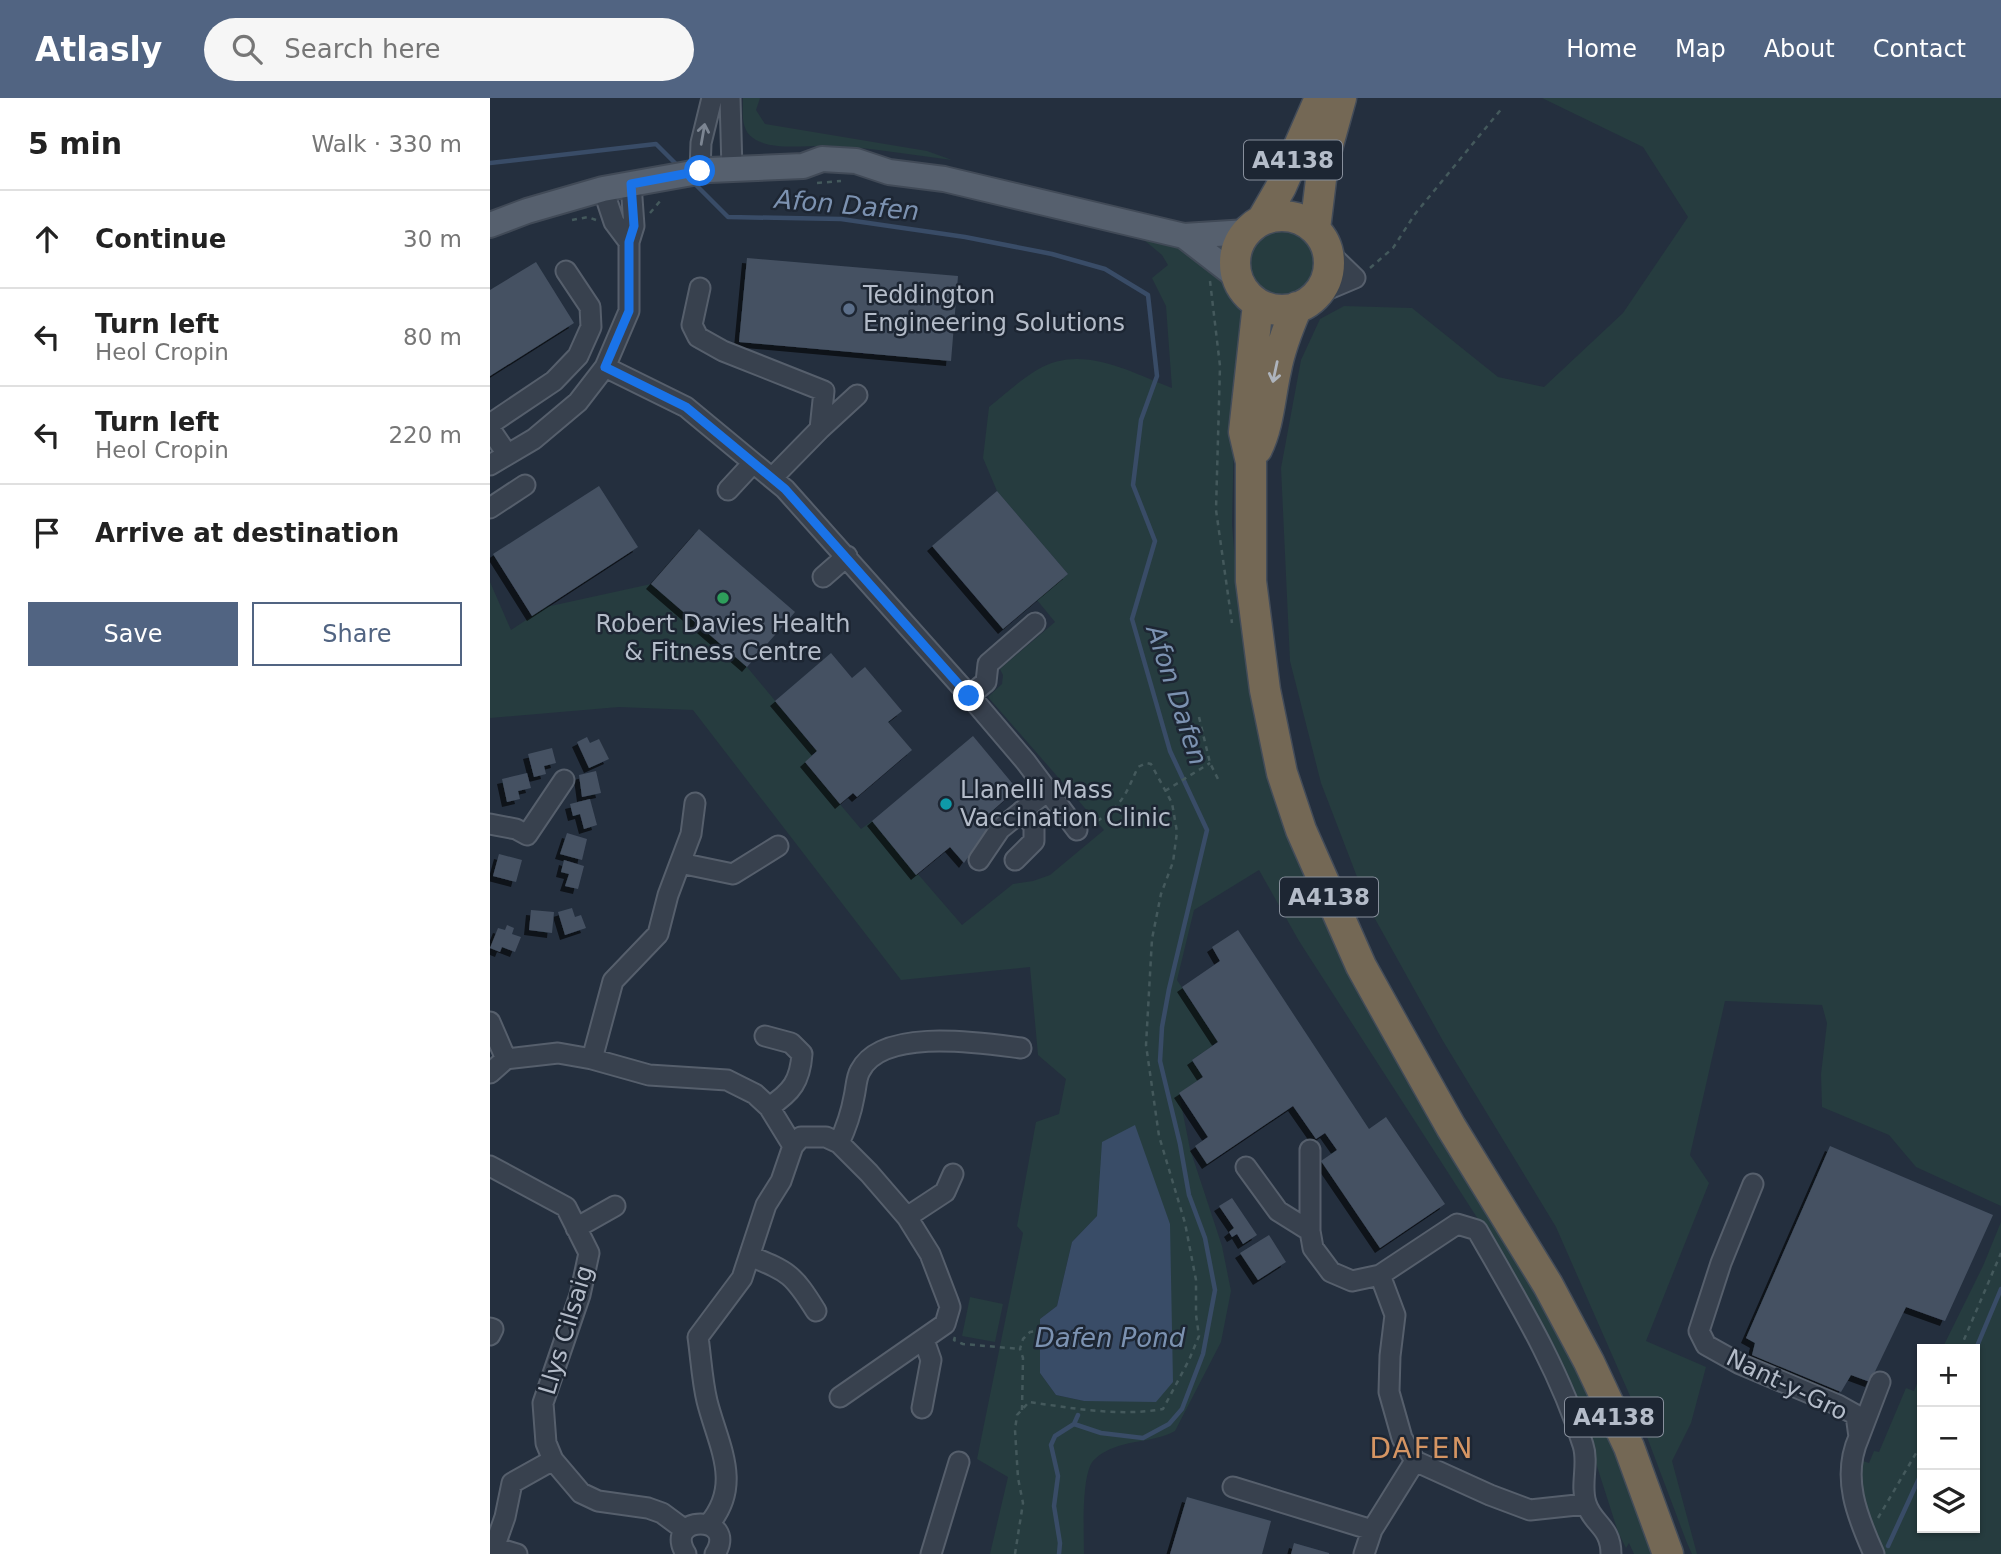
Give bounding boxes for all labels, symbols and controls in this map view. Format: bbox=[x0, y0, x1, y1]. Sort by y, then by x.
search box bbox=[204, 18, 694, 81]
text: Atlasly bbox=[35, 30, 162, 69]
icon: search bbox=[228, 30, 266, 68]
text: Search here bbox=[284, 34, 441, 64]
text: Home bbox=[1566, 35, 1637, 63]
text: Map bbox=[1675, 35, 1726, 63]
text: About bbox=[1764, 35, 1835, 63]
text: Contact bbox=[1873, 35, 1966, 63]
one-way arrow bbox=[697, 123, 710, 146]
text: 5 min bbox=[28, 126, 122, 161]
text: Walk · 330 m bbox=[311, 131, 462, 157]
road number: A4138 bbox=[1244, 141, 1342, 180]
route start bbox=[684, 155, 715, 186]
water label: Afon Dafen bbox=[771, 184, 921, 226]
icon: ahead bbox=[28, 220, 66, 258]
text: Continue bbox=[95, 224, 226, 254]
text: 30 m bbox=[403, 226, 462, 252]
place label: Teddington Engineering Solutions bbox=[862, 281, 1125, 337]
marker: Teddington Engineering Solutions bbox=[841, 301, 857, 317]
text: Turn left bbox=[95, 309, 219, 339]
icon: left bbox=[28, 318, 66, 356]
text: 80 m bbox=[403, 324, 462, 350]
text: Heol Cropin bbox=[95, 339, 229, 365]
one-way arrow bbox=[1268, 360, 1282, 383]
text: Turn left bbox=[95, 407, 219, 437]
icon: left bbox=[28, 416, 66, 454]
text: 220 m bbox=[388, 422, 462, 448]
text: Heol Cropin bbox=[95, 437, 229, 463]
icon: arrive bbox=[28, 514, 66, 552]
text: Arrive at destination bbox=[95, 518, 399, 548]
marker: Robert Davies Health & Fitness Centre bbox=[715, 590, 731, 606]
button: Save bbox=[28, 602, 238, 666]
button: Share bbox=[252, 602, 462, 666]
place label: Robert Davies Health & Fitness Centre bbox=[596, 610, 850, 666]
water label: Afon Dafen bbox=[1140, 619, 1214, 769]
route end bbox=[953, 680, 984, 711]
place label: Llanelli Mass Vaccination Clinic bbox=[960, 776, 1171, 832]
marker: Llanelli Mass Vaccination Clinic bbox=[938, 796, 954, 812]
road number: A4138 bbox=[1280, 877, 1378, 916]
street label: Llys Cilsaig bbox=[533, 1262, 599, 1398]
water label: Dafen Pond bbox=[1035, 1323, 1186, 1353]
street label: Nant-y-Gro bbox=[1722, 1344, 1852, 1426]
map controls bbox=[1917, 1344, 1980, 1533]
button: + bbox=[1917, 1344, 1980, 1407]
road number: A4138 bbox=[1565, 1398, 1663, 1436]
button: − bbox=[1917, 1407, 1980, 1470]
district label: DAFEN bbox=[1370, 1432, 1474, 1465]
button: layers bbox=[1917, 1470, 1980, 1533]

